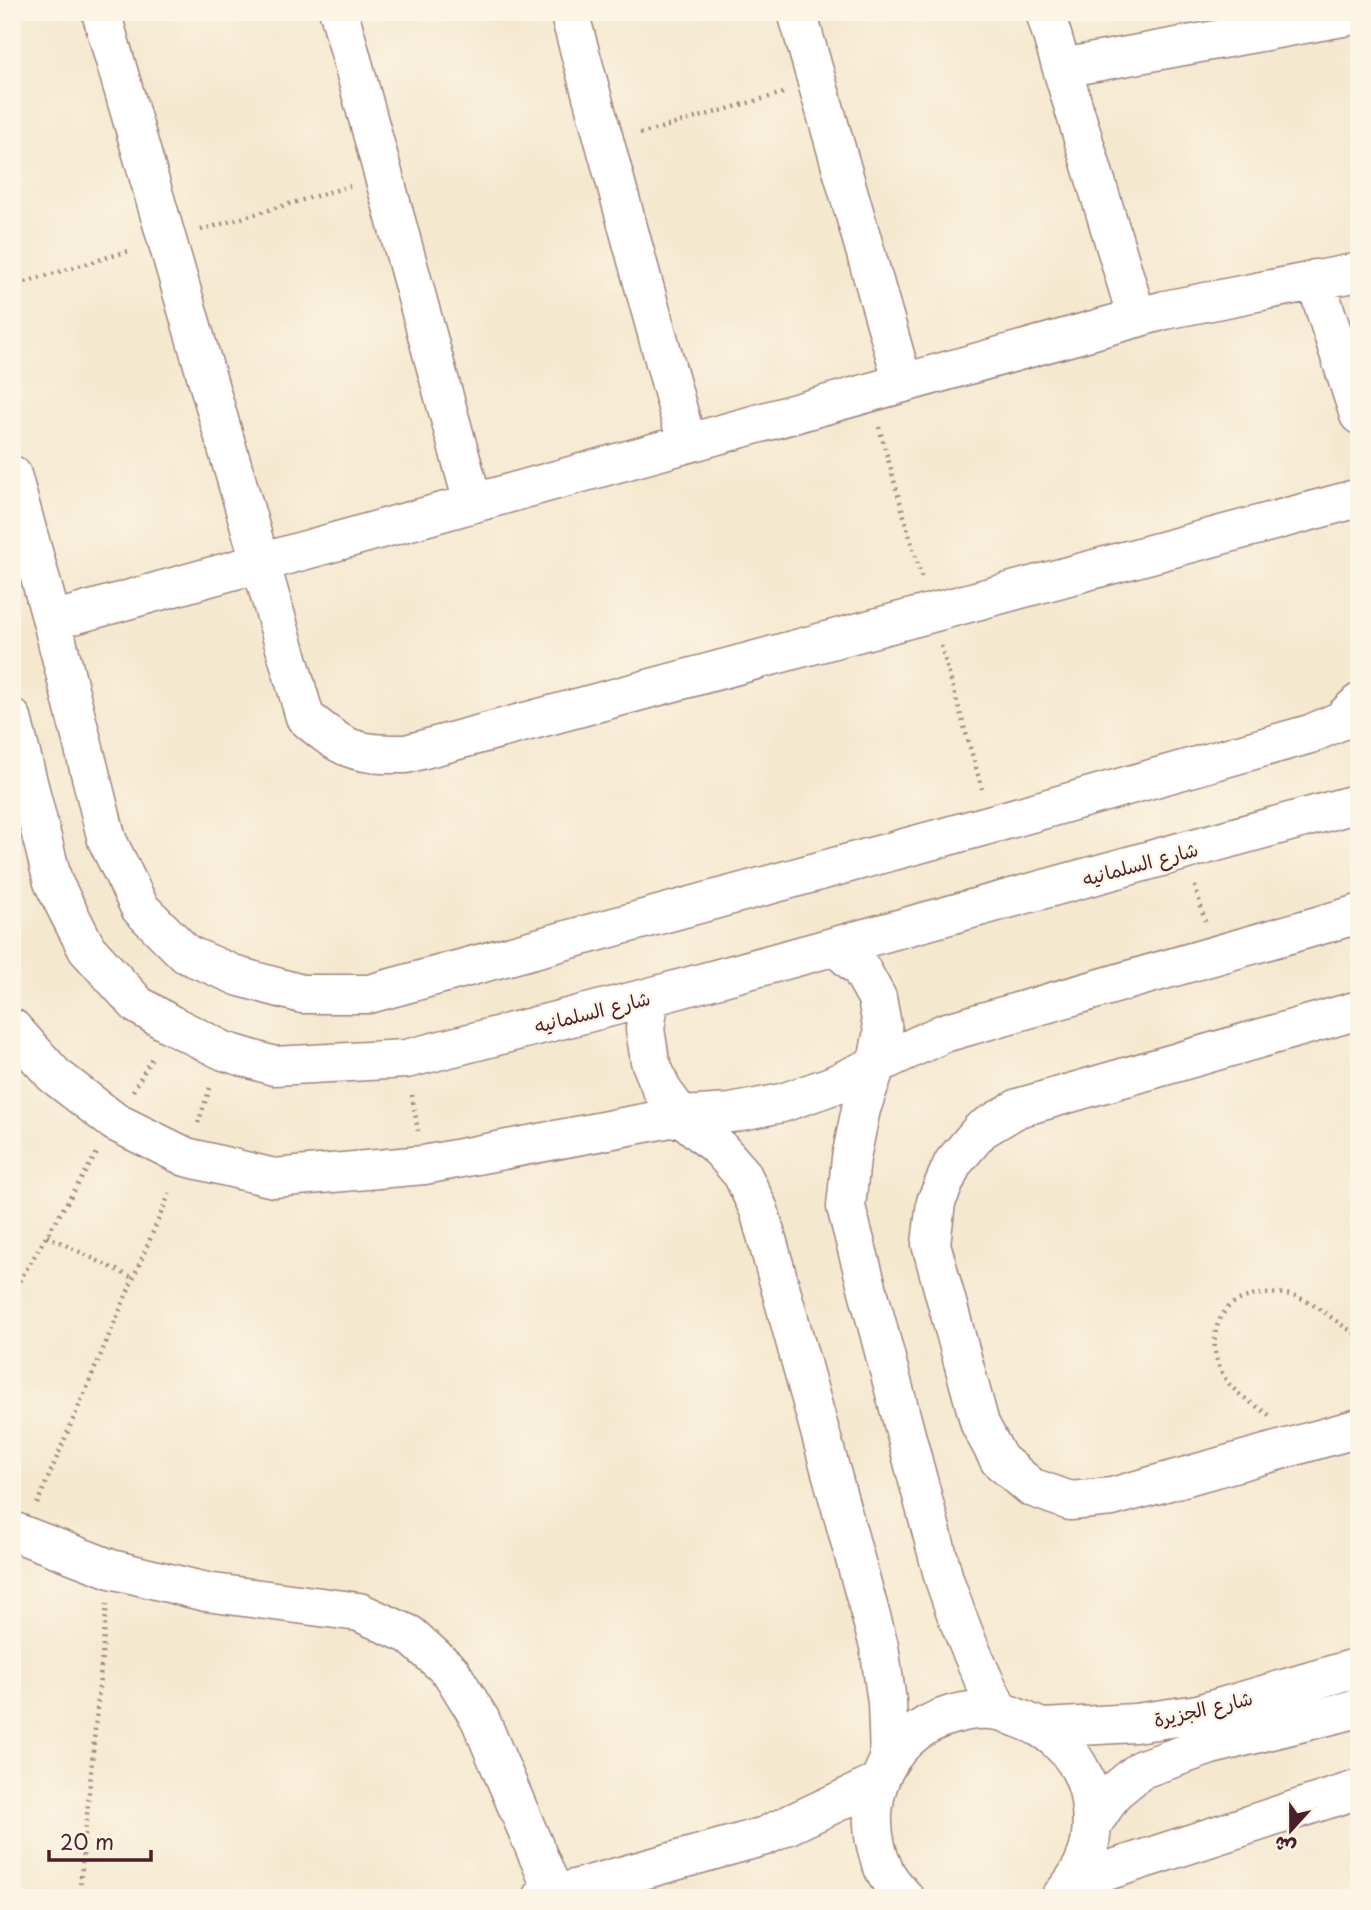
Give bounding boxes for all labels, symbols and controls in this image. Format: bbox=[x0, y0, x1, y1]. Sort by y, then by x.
street label: شارع السلمانيه bbox=[1079, 834, 1201, 893]
street label: شارع السلمانيه bbox=[531, 983, 653, 1040]
street label: شارع الجزيرة bbox=[1150, 1683, 1255, 1734]
north arrow bbox=[1256, 1794, 1326, 1864]
scale bar bbox=[49, 1819, 150, 1863]
text: 20 m bbox=[60, 1825, 114, 1857]
text: ش bbox=[1270, 1830, 1299, 1864]

